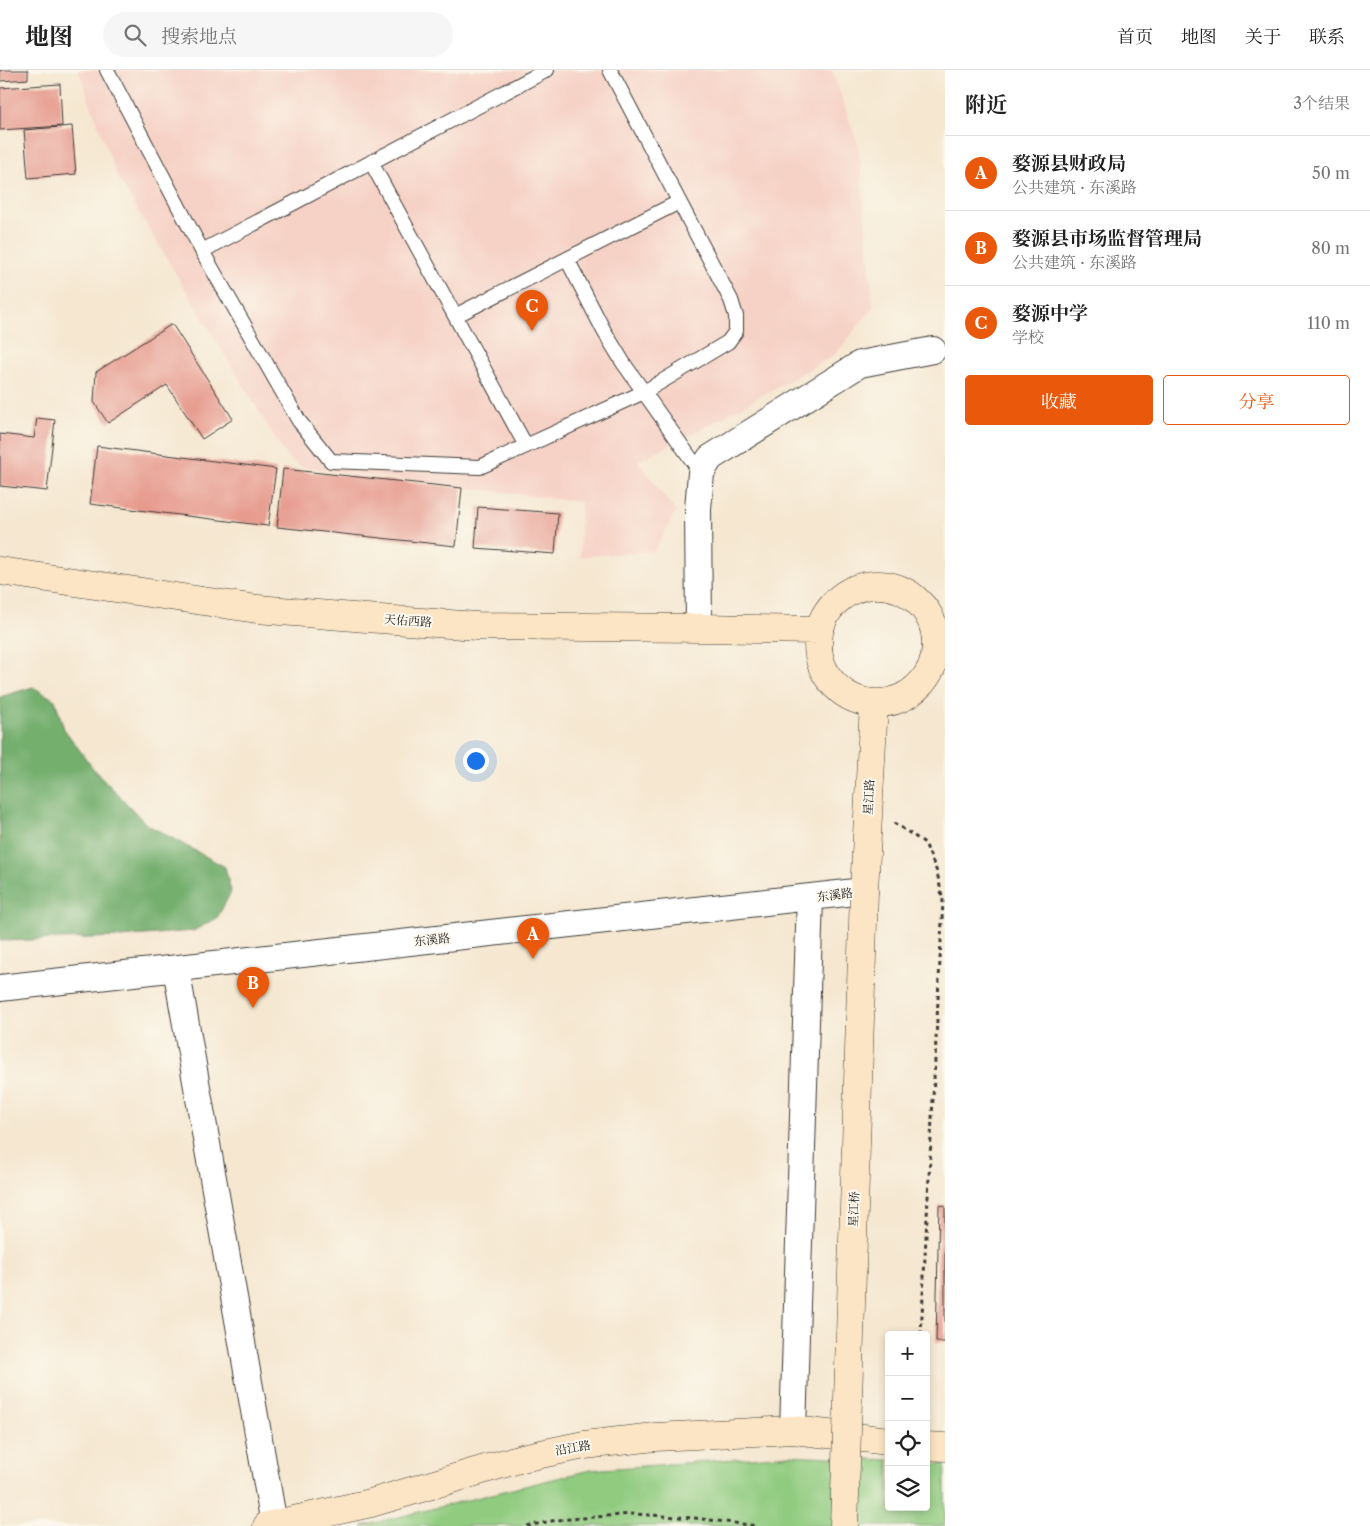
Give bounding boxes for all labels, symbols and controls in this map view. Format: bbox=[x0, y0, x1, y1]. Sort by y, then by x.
search box bbox=[103, 12, 453, 57]
icon: search bbox=[121, 21, 149, 49]
text: 地图 bbox=[25, 22, 73, 51]
text: 搜索地点 bbox=[161, 25, 237, 48]
text: 首页 bbox=[1117, 26, 1153, 48]
text: 地图 bbox=[1181, 26, 1217, 48]
text: 关于 bbox=[1245, 26, 1281, 48]
text: 联系 bbox=[1309, 26, 1345, 48]
text: 附近 bbox=[965, 92, 1007, 117]
text: 3个结果 bbox=[1293, 93, 1350, 113]
text: 婺源县财政局 bbox=[1012, 152, 1126, 175]
text: A bbox=[975, 163, 987, 183]
text: 50 m bbox=[1312, 163, 1350, 183]
text: 公共建筑 · 东溪路 bbox=[1012, 177, 1137, 197]
text: 婺源县市场监督管理局 bbox=[1012, 227, 1202, 250]
text: B bbox=[975, 238, 987, 258]
text: 80 m bbox=[1311, 238, 1350, 258]
text: 公共建筑 · 东溪路 bbox=[1012, 252, 1137, 272]
pin: C bbox=[516, 290, 548, 331]
text: 婺源中学 bbox=[1012, 302, 1088, 325]
text: C bbox=[975, 313, 987, 333]
text: 110 m bbox=[1307, 313, 1350, 333]
text: 学校 bbox=[1012, 327, 1044, 347]
button: 收藏 bbox=[965, 375, 1153, 425]
button: 分享 bbox=[1163, 375, 1350, 425]
street label: 天佑西路 bbox=[384, 611, 433, 630]
your location bbox=[463, 748, 489, 774]
street label: 星江路 bbox=[860, 779, 877, 815]
street label: 东溪路 bbox=[816, 885, 854, 904]
pin: A bbox=[517, 918, 549, 959]
street label: 东溪路 bbox=[413, 930, 451, 949]
pin: B bbox=[237, 967, 269, 1008]
street label: 星江桥 bbox=[845, 1191, 862, 1227]
map controls bbox=[885, 1331, 930, 1511]
button: + bbox=[885, 1331, 930, 1376]
button: − bbox=[885, 1376, 930, 1421]
button: locate bbox=[885, 1421, 930, 1466]
street label: 沿江路 bbox=[554, 1437, 592, 1458]
button: layers bbox=[885, 1466, 930, 1511]

